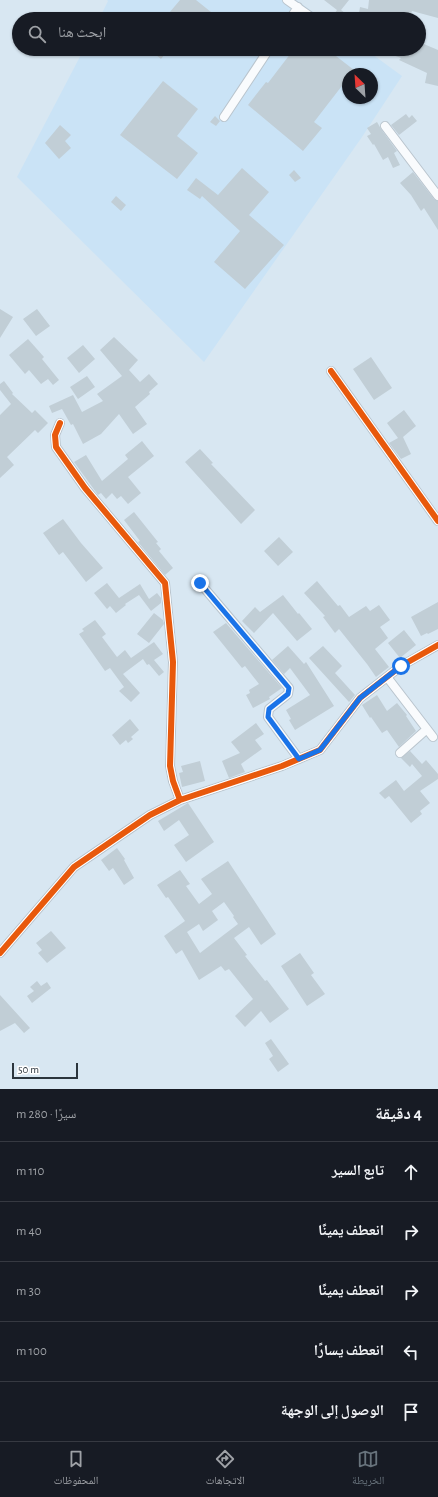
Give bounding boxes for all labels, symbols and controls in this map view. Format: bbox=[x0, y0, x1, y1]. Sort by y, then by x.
search box bbox=[12, 12, 426, 56]
icon: search bbox=[26, 23, 48, 45]
text: ابحث هنا bbox=[58, 25, 106, 40]
north arrow bbox=[342, 68, 378, 104]
route end bbox=[191, 574, 209, 592]
route start bbox=[392, 657, 410, 675]
scale bar bbox=[12, 1061, 78, 1080]
text: 50 m bbox=[18, 1064, 39, 1075]
text: 4 دقيقة bbox=[375, 1105, 422, 1122]
text: سيرًا · 280 m bbox=[16, 1108, 76, 1121]
icon: ahead bbox=[400, 1161, 422, 1183]
text: تابع السير bbox=[332, 1163, 384, 1178]
text: 110 m bbox=[16, 1165, 44, 1178]
icon: right bbox=[400, 1221, 422, 1243]
text: انعطف يمينًا bbox=[318, 1223, 384, 1238]
text: 40 m bbox=[16, 1225, 42, 1238]
icon: right bbox=[400, 1281, 422, 1303]
text: انعطف يمينًا bbox=[318, 1283, 384, 1298]
text: 30 m bbox=[16, 1285, 41, 1298]
icon: left bbox=[400, 1341, 422, 1363]
text: انعطف يسارًا bbox=[314, 1343, 384, 1358]
text: 100 m bbox=[16, 1345, 47, 1358]
icon: arrive bbox=[400, 1401, 422, 1423]
text: الوصول إلى الوجهة bbox=[281, 1403, 384, 1418]
tab: المحفوظات bbox=[54, 1448, 98, 1491]
tab: الاتجاهات bbox=[206, 1448, 245, 1491]
tab: الخريطة bbox=[352, 1448, 384, 1491]

